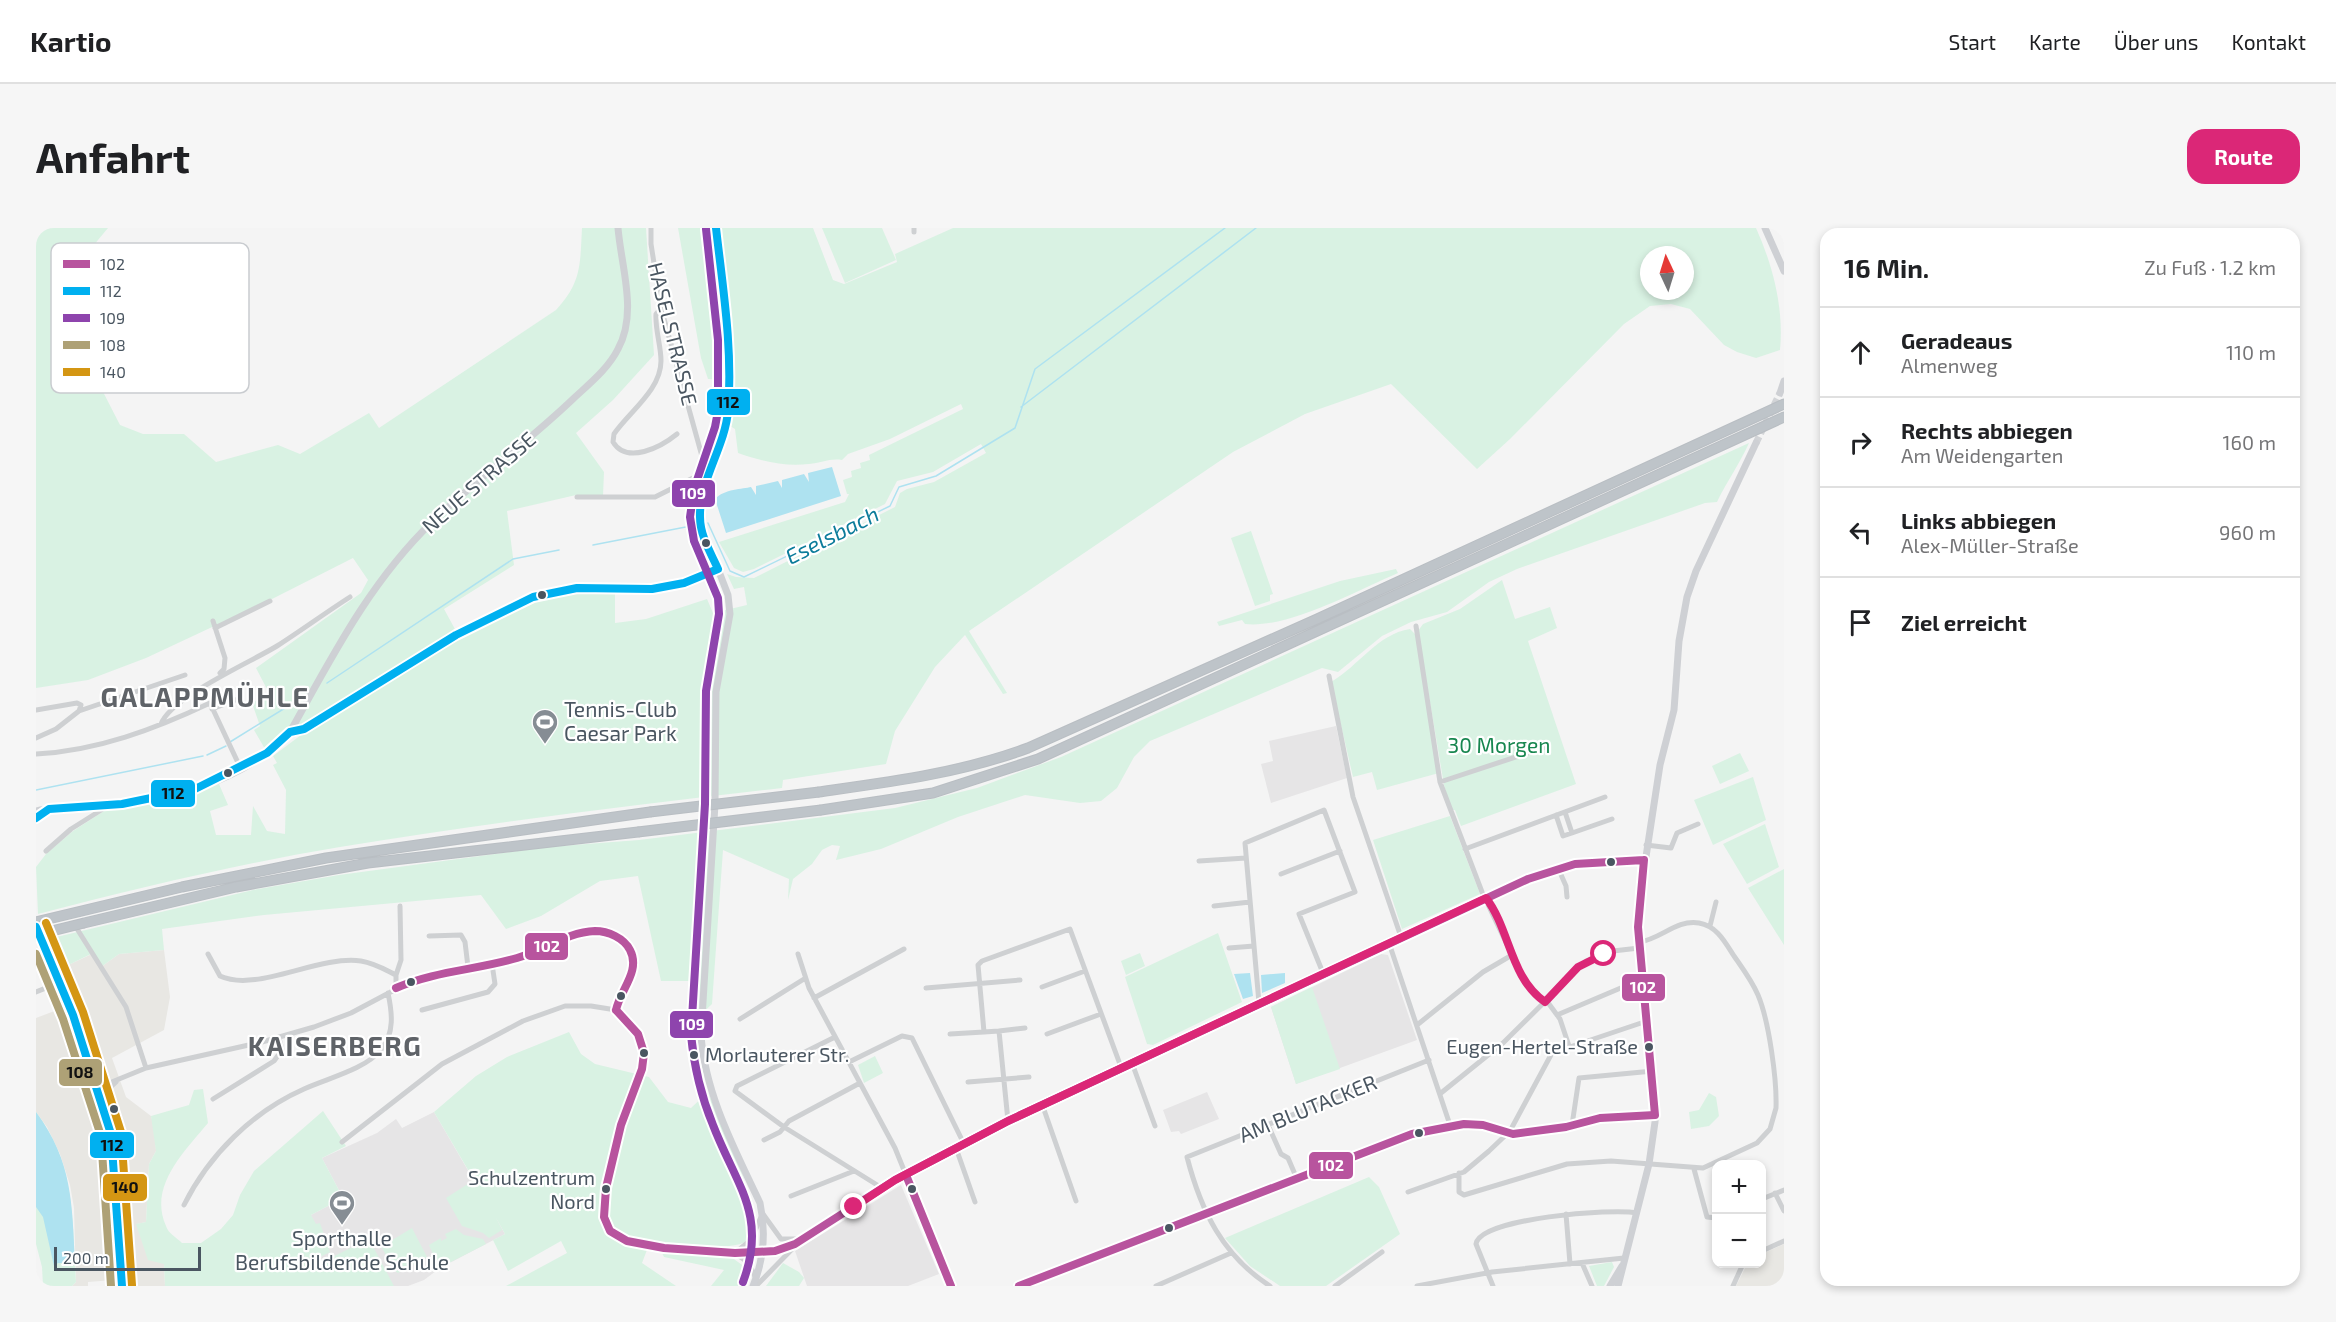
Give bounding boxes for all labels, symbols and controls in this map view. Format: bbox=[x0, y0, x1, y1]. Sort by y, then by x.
text: Kartio bbox=[30, 24, 111, 58]
text: Start bbox=[1949, 29, 1996, 54]
text: Karte bbox=[2029, 29, 2081, 54]
text: Über uns bbox=[2114, 29, 2199, 54]
text: Kontakt bbox=[2232, 29, 2306, 54]
button: Route bbox=[2187, 129, 2300, 184]
text: Anfahrt bbox=[36, 131, 190, 181]
legend bbox=[51, 243, 249, 393]
north arrow bbox=[1640, 246, 1694, 300]
text: 16 Min. bbox=[1844, 252, 1929, 283]
text: 102 bbox=[100, 254, 125, 273]
text: Zu Fuß · 1.2 km bbox=[2144, 255, 2276, 279]
street label: HASELSTRASSE bbox=[644, 259, 703, 408]
text: 112 bbox=[100, 281, 122, 300]
text: 109 bbox=[100, 308, 125, 327]
text: Geradeaus bbox=[1901, 327, 2012, 353]
text: 108 bbox=[100, 335, 126, 354]
icon: ahead bbox=[1844, 336, 1877, 369]
text: 110 m bbox=[2226, 340, 2276, 364]
text: Almenweg bbox=[1901, 353, 1998, 377]
text: 140 bbox=[100, 362, 126, 381]
line badge: 112 bbox=[706, 388, 751, 416]
text: 112 bbox=[716, 392, 740, 411]
text: Rechts abbiegen bbox=[1901, 417, 2073, 443]
street label: NEUE STRASSE bbox=[416, 426, 540, 538]
icon: right bbox=[1844, 426, 1877, 459]
text: 160 m bbox=[2223, 430, 2276, 454]
text: Am Weidengarten bbox=[1901, 443, 2063, 467]
line badge: 109 bbox=[671, 479, 716, 508]
text: 109 bbox=[680, 483, 706, 502]
water label: Eselsbach bbox=[780, 500, 883, 569]
text: Links abbiegen bbox=[1901, 507, 2056, 533]
icon: left bbox=[1844, 516, 1877, 549]
text: 960 m bbox=[2219, 520, 2276, 544]
text: Alex-Müller-Straße bbox=[1901, 533, 2079, 557]
unlabelled marker bbox=[700, 537, 712, 549]
unlabelled marker bbox=[536, 589, 548, 601]
icon: arrive bbox=[1844, 606, 1877, 639]
text: Ziel erreicht bbox=[1901, 609, 2027, 635]
district label: GALAPPMÜHLE bbox=[100, 680, 310, 712]
place label: Tennis-Club Caesar Park bbox=[564, 696, 677, 745]
sports icon: Tennis-Club Caesar Park bbox=[530, 707, 560, 745]
park label: 30 Morgen bbox=[1448, 732, 1550, 757]
unlabelled marker bbox=[222, 767, 234, 779]
line badge: 112 bbox=[150, 779, 196, 808]
text: 112 bbox=[161, 783, 185, 802]
unlabelled marker bbox=[1605, 856, 1617, 868]
line badge: 102 bbox=[524, 932, 569, 961]
text: 102 bbox=[534, 936, 560, 955]
route start bbox=[1590, 940, 1616, 966]
line badge: 102 bbox=[1621, 973, 1666, 1002]
unlabelled marker bbox=[405, 976, 417, 988]
text: 102 bbox=[1630, 977, 1656, 996]
unlabelled marker bbox=[615, 990, 627, 1002]
line badge: 109 bbox=[669, 1010, 714, 1039]
text: 109 bbox=[679, 1014, 705, 1033]
district label: KAISERBERG bbox=[248, 1029, 422, 1061]
place label: Eugen-Hertel-Straße bbox=[1446, 1034, 1638, 1058]
marker: Eugen-Hertel-Straße bbox=[1643, 1041, 1655, 1053]
place label: Morlauterer Str. bbox=[705, 1042, 849, 1066]
unlabelled marker bbox=[638, 1047, 650, 1059]
marker: Morlauterer Str. bbox=[688, 1049, 700, 1061]
line badge: 108 bbox=[58, 1058, 103, 1087]
text: 108 bbox=[67, 1062, 94, 1081]
street label: AM BLUTACKER bbox=[1235, 1069, 1380, 1147]
unlabelled marker bbox=[108, 1103, 120, 1115]
unlabelled marker bbox=[1413, 1127, 1425, 1139]
line badge: 112 bbox=[89, 1131, 135, 1159]
text: 112 bbox=[100, 1135, 124, 1154]
line badge: 102 bbox=[1308, 1151, 1354, 1180]
text: 102 bbox=[1318, 1155, 1344, 1174]
map controls bbox=[1712, 1160, 1766, 1268]
button: + bbox=[1712, 1160, 1766, 1214]
place label: Schulzentrum Nord bbox=[468, 1165, 595, 1213]
line badge: 140 bbox=[102, 1173, 148, 1202]
text: 140 bbox=[111, 1177, 139, 1196]
marker: Schulzentrum Nord bbox=[600, 1183, 612, 1195]
unlabelled marker bbox=[906, 1183, 918, 1195]
sports icon: Sporthalle Berufsbildende Schule bbox=[327, 1188, 357, 1226]
route end bbox=[840, 1193, 866, 1219]
button: − bbox=[1712, 1214, 1766, 1268]
unlabelled marker bbox=[1163, 1222, 1175, 1234]
place label: Sporthalle Berufsbildende Schule bbox=[235, 1225, 449, 1274]
scale bar bbox=[54, 1244, 201, 1272]
text: 200 m bbox=[63, 1248, 109, 1267]

